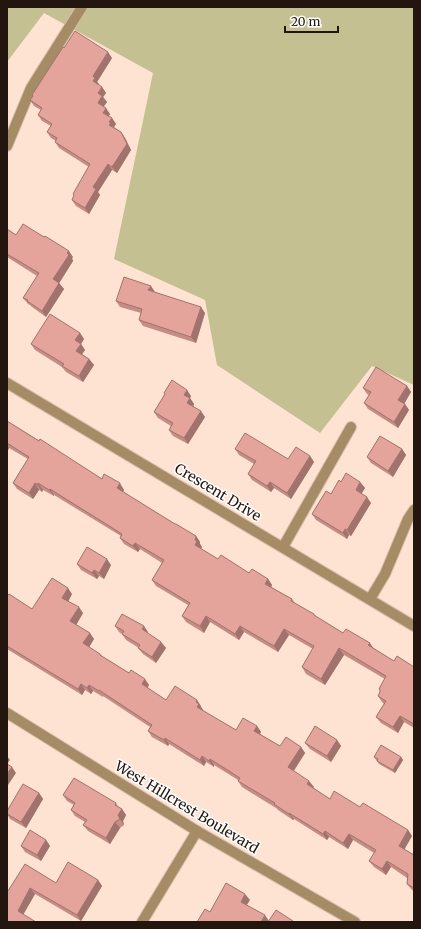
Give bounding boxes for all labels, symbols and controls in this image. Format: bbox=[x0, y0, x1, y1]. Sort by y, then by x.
scale bar bbox=[285, 8, 338, 34]
text: 20 m bbox=[291, 14, 320, 29]
street label: Crescent Drive bbox=[171, 459, 265, 525]
street label: West Hillcrest Boulevard bbox=[111, 756, 263, 857]

